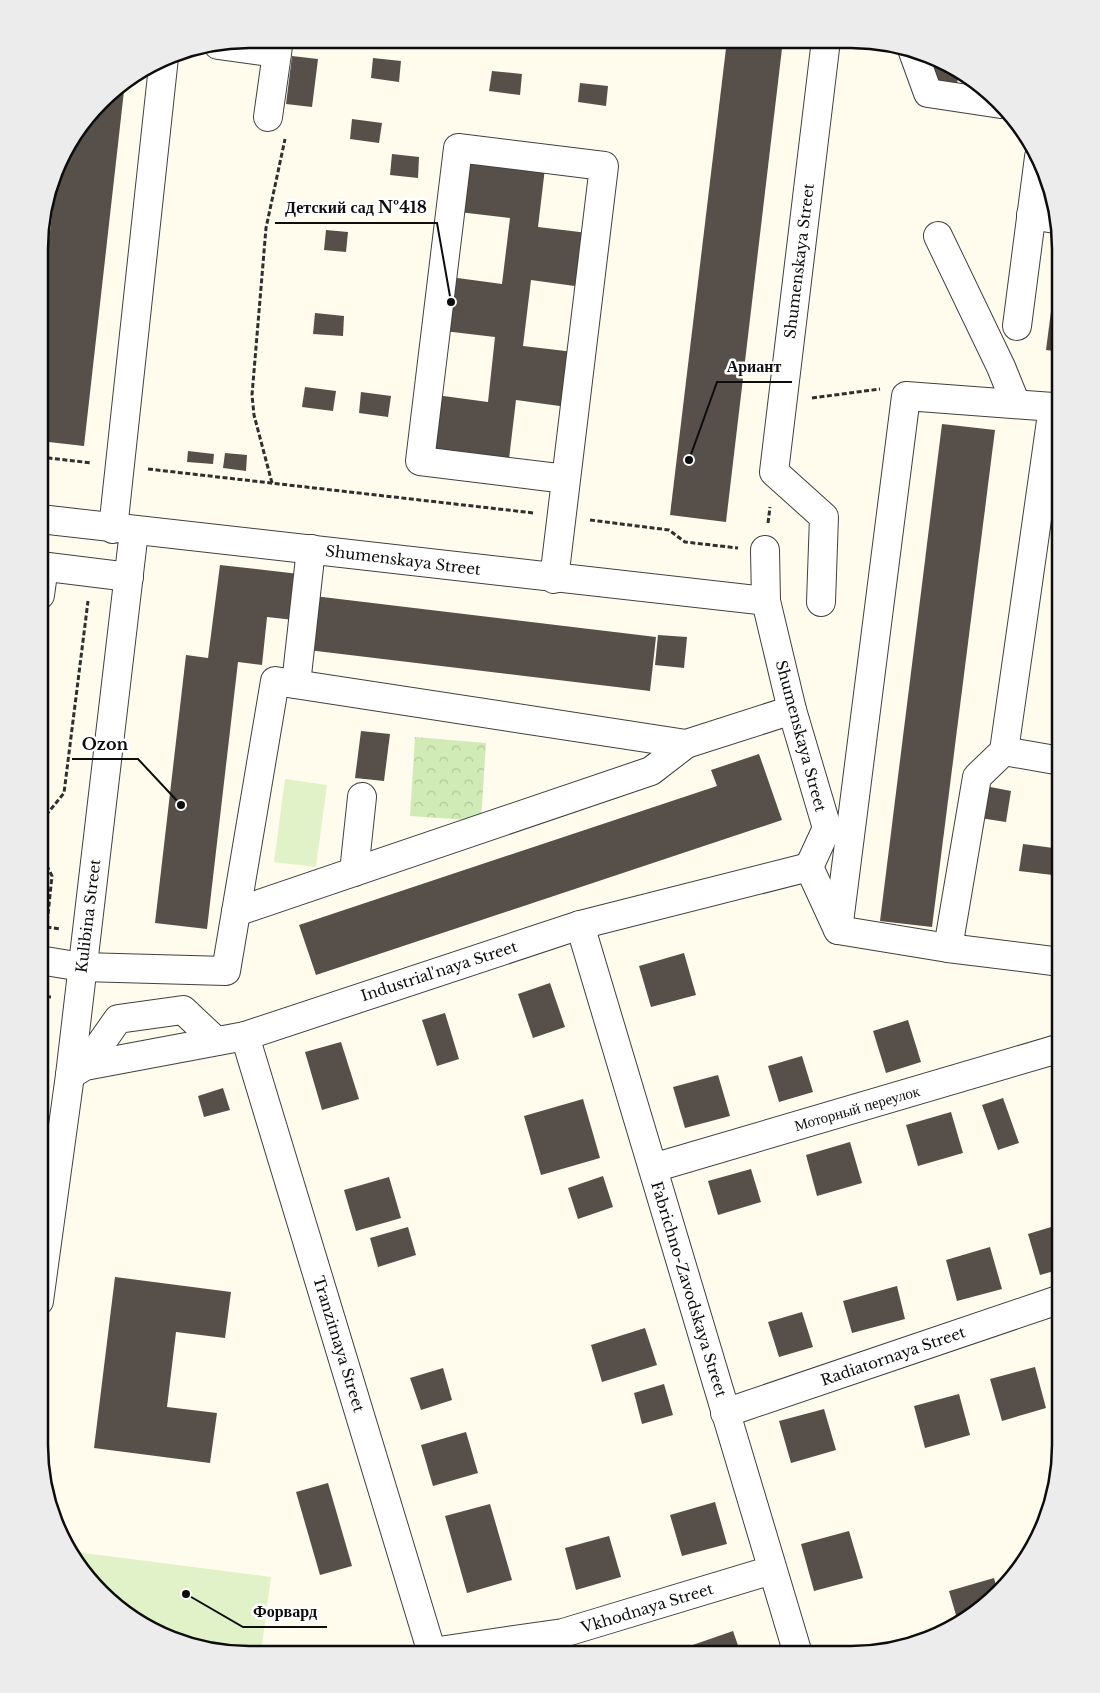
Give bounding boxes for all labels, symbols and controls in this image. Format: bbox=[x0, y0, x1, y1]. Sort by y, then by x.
street label: Shumenskaya Street bbox=[780, 182, 818, 340]
callout: Детский сад №418 bbox=[275, 192, 437, 223]
text: Детский сад №418 bbox=[285, 197, 427, 217]
callout: Ариант bbox=[717, 351, 792, 382]
text: Ариант bbox=[727, 356, 782, 376]
street label: Shumenskaya Street bbox=[324, 541, 482, 579]
street label: Shumenskaya Street bbox=[772, 658, 830, 814]
callout: Ozon bbox=[72, 728, 138, 759]
text: Ozon bbox=[82, 734, 129, 754]
street label: Kulibina Street bbox=[72, 858, 104, 974]
street label: Industrial'naya Street bbox=[358, 937, 520, 1005]
street label: Моторный переулок bbox=[792, 1081, 923, 1135]
street label: Fabrichno-Zavodskaya Street bbox=[647, 1179, 731, 1399]
street label: Tranzitnaya Street bbox=[309, 1274, 369, 1415]
street label: Radiatornaya Street bbox=[818, 1322, 968, 1390]
street label: Vkhodnaya Street bbox=[578, 1579, 716, 1637]
callout: Форвард bbox=[243, 1596, 327, 1627]
text: Форвард bbox=[253, 1601, 317, 1621]

